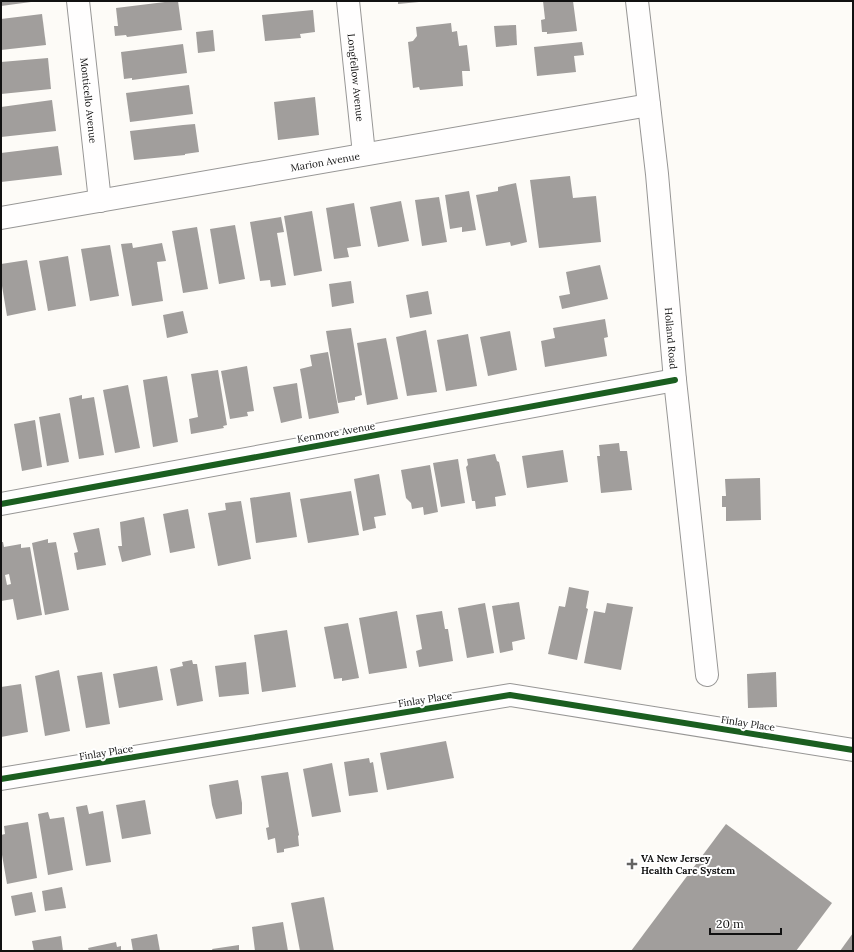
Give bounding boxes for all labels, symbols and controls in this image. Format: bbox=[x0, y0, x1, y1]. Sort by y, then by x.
street label: Longfellow Avenue bbox=[344, 33, 367, 123]
street label: Monticello Avenue bbox=[77, 57, 100, 145]
street label: Marion Avenue bbox=[290, 149, 361, 174]
street label: Holland Road bbox=[662, 307, 680, 370]
street label: Kenmore Avenue bbox=[296, 419, 377, 446]
street label: Finlay Place bbox=[397, 689, 454, 710]
street label: Finlay Place bbox=[720, 713, 776, 734]
street label: Finlay Place bbox=[78, 742, 135, 763]
place label: VA New Jersey Health Care System bbox=[641, 852, 736, 877]
marker: VA New Jersey Health Care System bbox=[626, 858, 638, 870]
scale bar bbox=[710, 910, 781, 936]
text: 20 m bbox=[716, 916, 744, 931]

